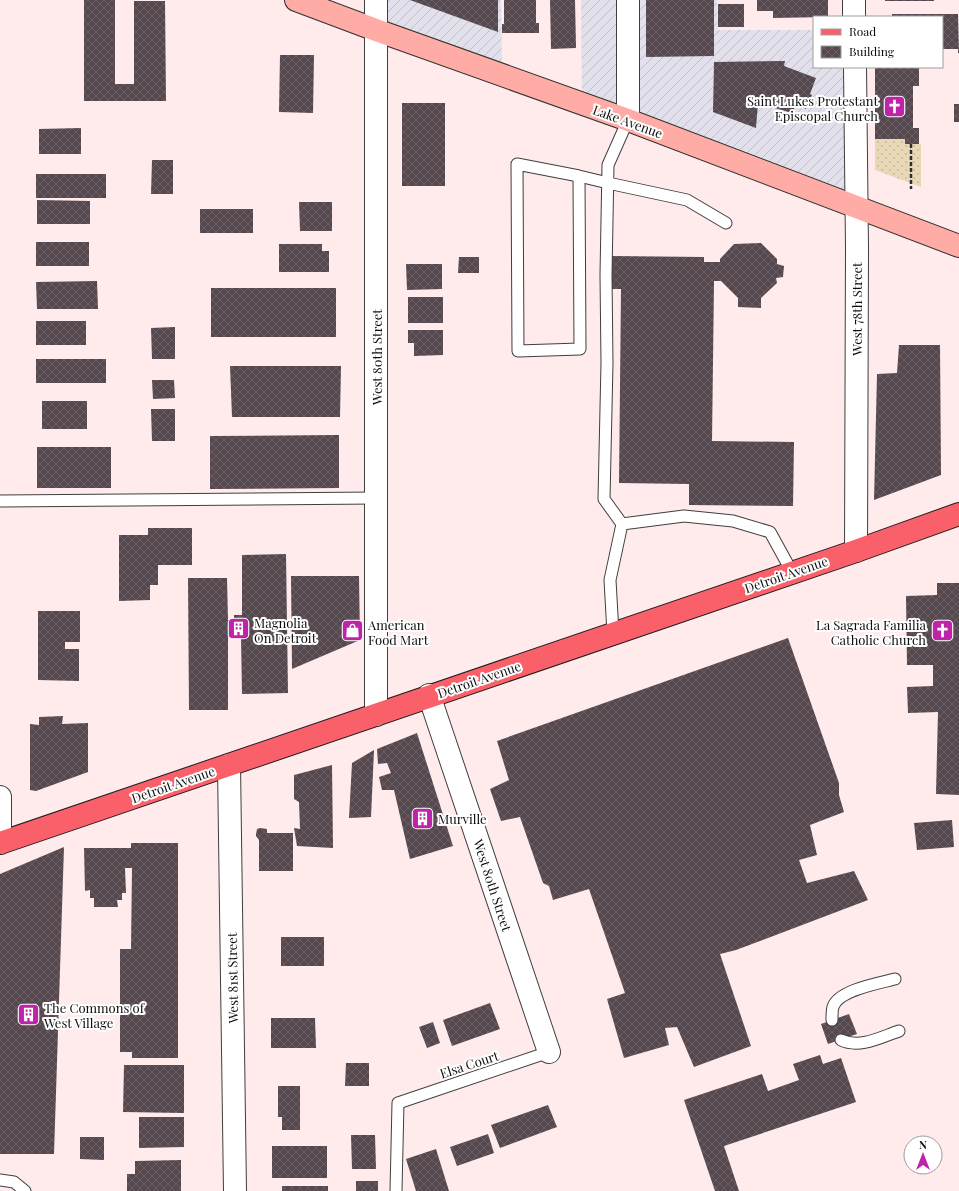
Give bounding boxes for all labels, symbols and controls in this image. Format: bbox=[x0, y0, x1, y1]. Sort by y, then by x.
legend bbox=[813, 16, 943, 68]
text: Road bbox=[849, 23, 876, 39]
text: Building bbox=[849, 43, 895, 59]
place label: Saint Lukes Protestant Episcopal Church bbox=[747, 92, 878, 124]
church icon: Saint Lukes Protestant Episcopal Church bbox=[881, 94, 907, 120]
street label: Lake Avenue bbox=[591, 100, 666, 142]
street label: West 78th Street bbox=[848, 262, 865, 357]
street label: West 80th Street bbox=[368, 309, 385, 406]
street label: Detroit Avenue bbox=[742, 552, 830, 596]
place label: Magnolia On Detroit bbox=[254, 614, 317, 646]
building icon: Magnolia On Detroit bbox=[225, 616, 251, 642]
place label: American Food Mart bbox=[367, 616, 429, 648]
place label: La Sagrada Familia Catholic Church bbox=[816, 616, 927, 648]
shop icon: American Food Mart bbox=[340, 618, 366, 644]
church icon: La Sagrada Familia Catholic Church bbox=[929, 618, 955, 644]
street label: Detroit Avenue bbox=[435, 657, 523, 701]
street label: Detroit Avenue bbox=[129, 762, 217, 806]
building icon: Murville bbox=[409, 805, 435, 831]
place label: Murville bbox=[438, 810, 487, 827]
street label: West 80th Street bbox=[470, 836, 516, 934]
street label: West 81st Street bbox=[223, 932, 241, 1025]
place label: The Commons of West Village bbox=[43, 999, 146, 1031]
building icon: The Commons of West Village bbox=[16, 1001, 42, 1027]
street label: Elsa Court bbox=[437, 1046, 501, 1082]
north arrow bbox=[903, 1135, 943, 1175]
text: N bbox=[919, 1137, 927, 1152]

